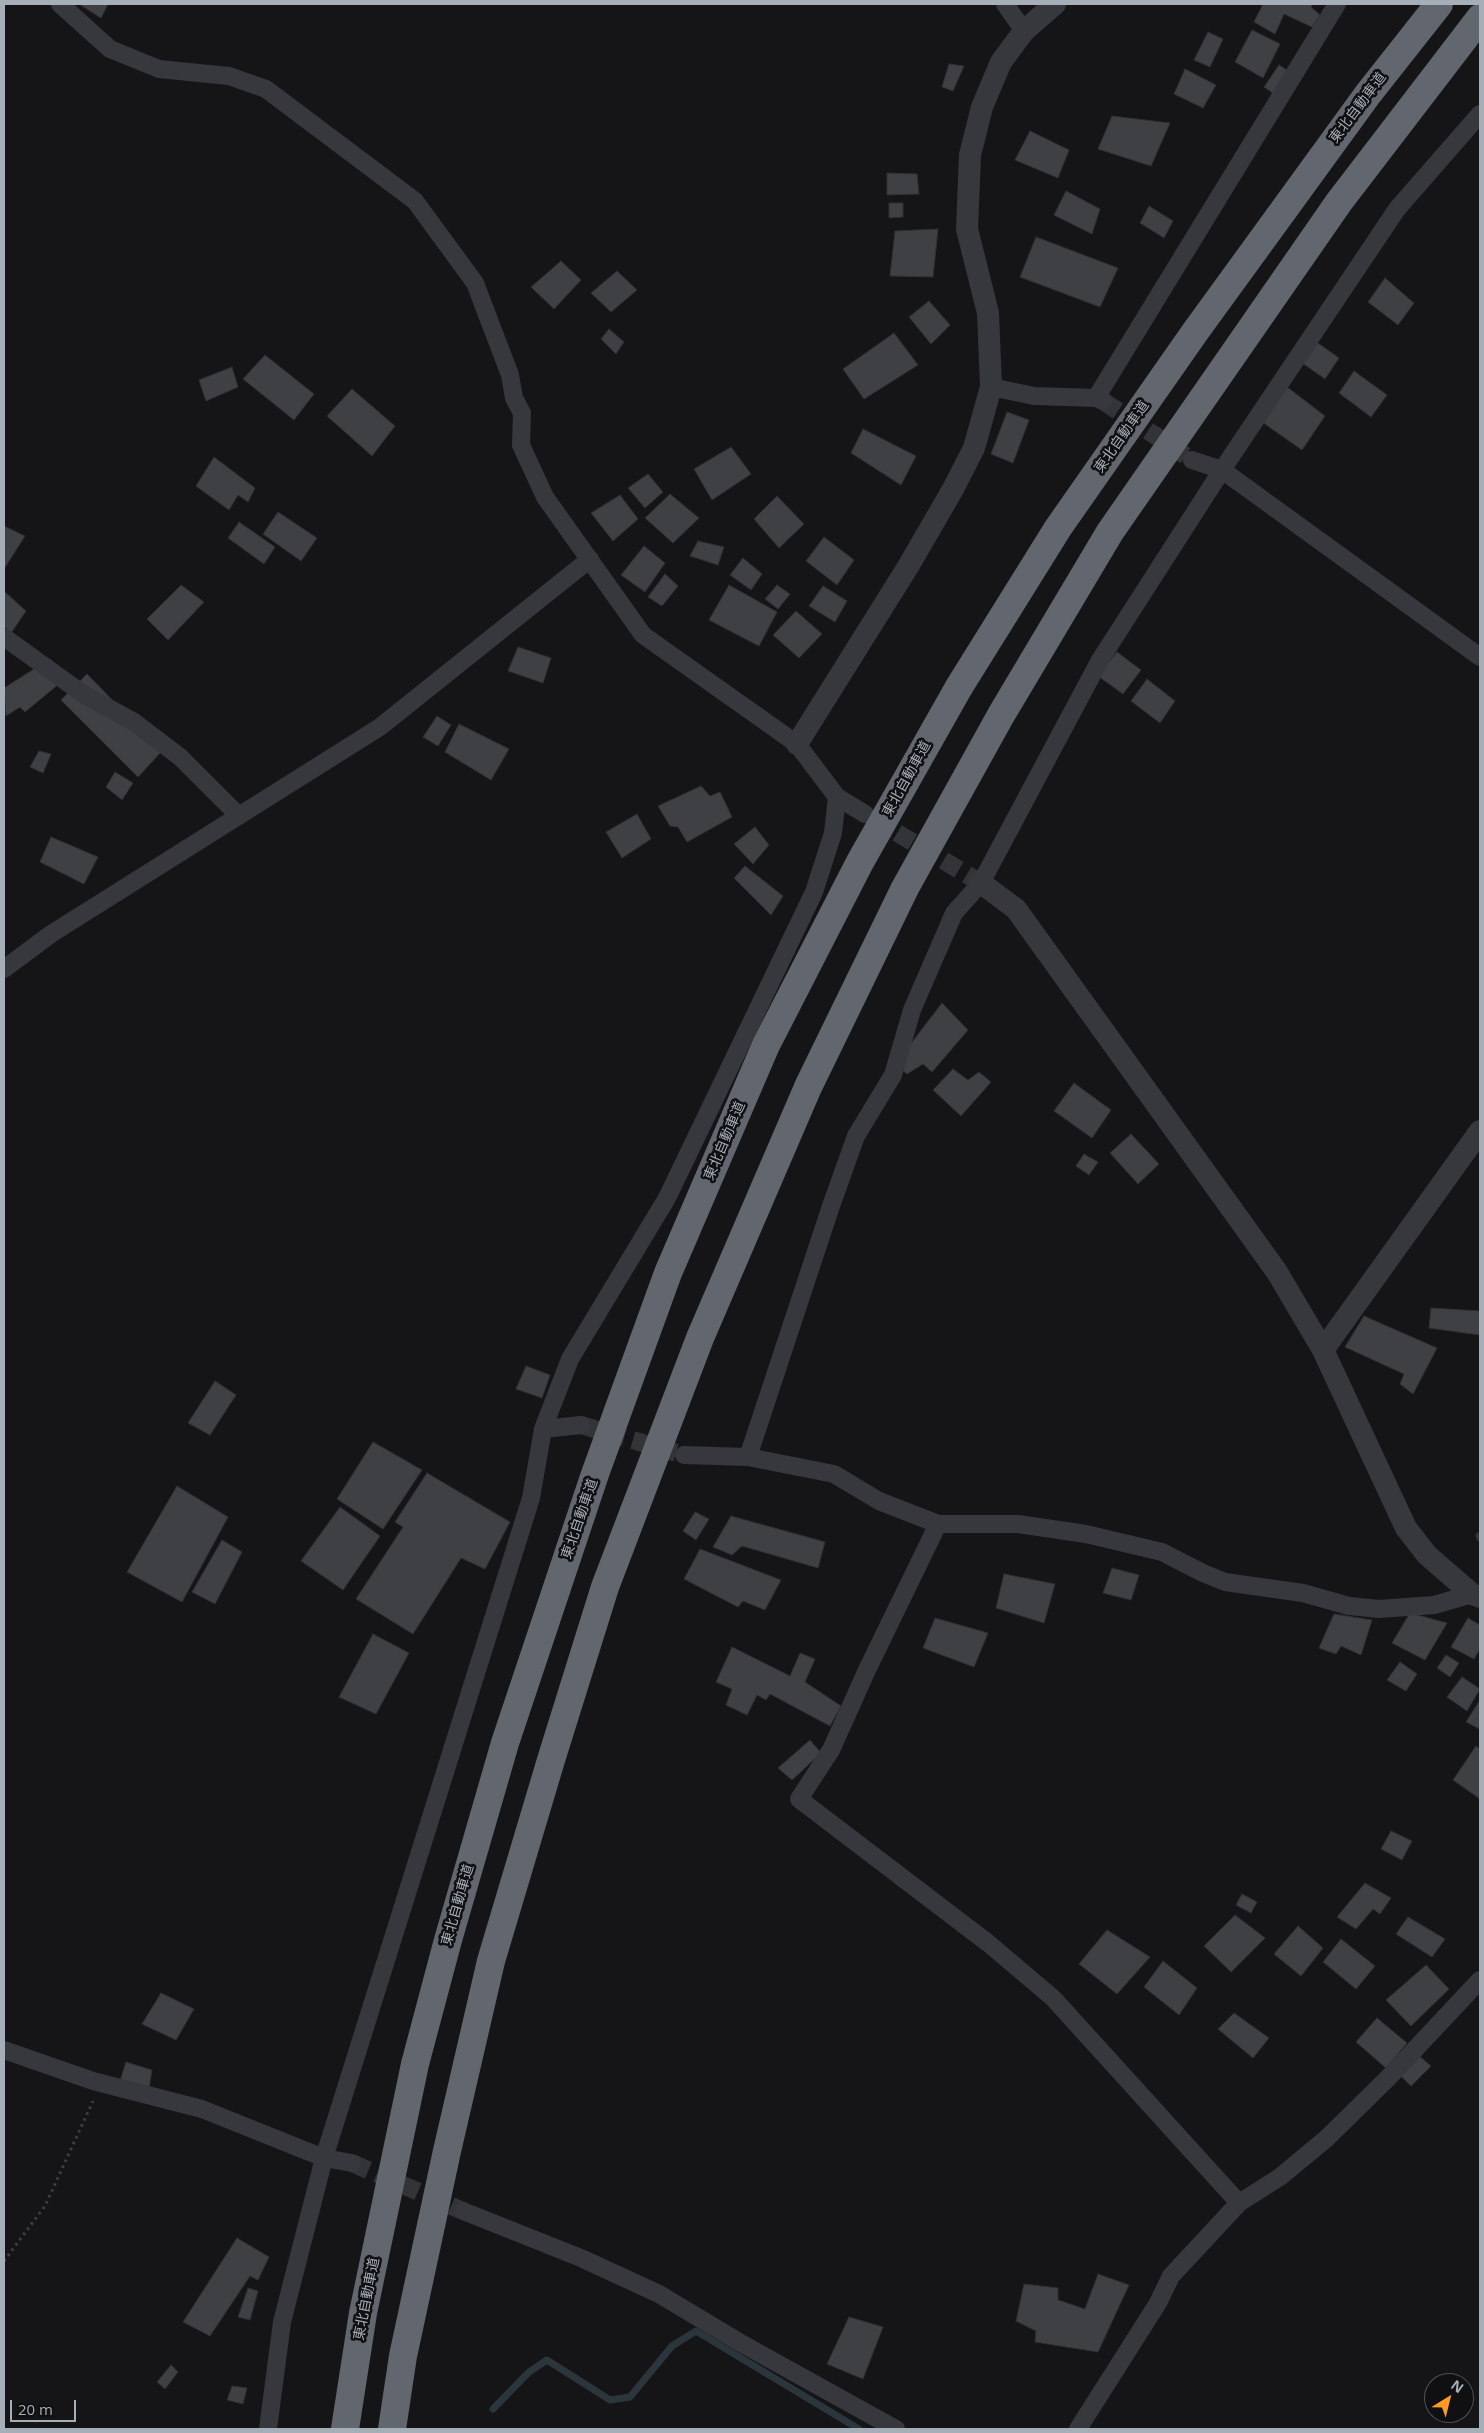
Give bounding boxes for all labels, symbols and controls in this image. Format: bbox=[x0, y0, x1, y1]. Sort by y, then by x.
street label: 東北自動車道 bbox=[1326, 69, 1390, 147]
street label: 東北自動車道 bbox=[1091, 398, 1153, 476]
street label: 東北自動車道 bbox=[879, 738, 935, 820]
street label: 東北自動車道 bbox=[701, 1099, 749, 1183]
street label: 東北自動車道 bbox=[558, 1477, 602, 1561]
street label: 東北自動車道 bbox=[438, 1862, 478, 1948]
street label: 東北自動車道 bbox=[351, 2256, 383, 2342]
north arrow bbox=[1424, 2373, 1474, 2423]
text: N bbox=[1447, 2375, 1468, 2397]
scale bar bbox=[12, 2390, 79, 2422]
text: 20 m bbox=[18, 2399, 53, 2419]

